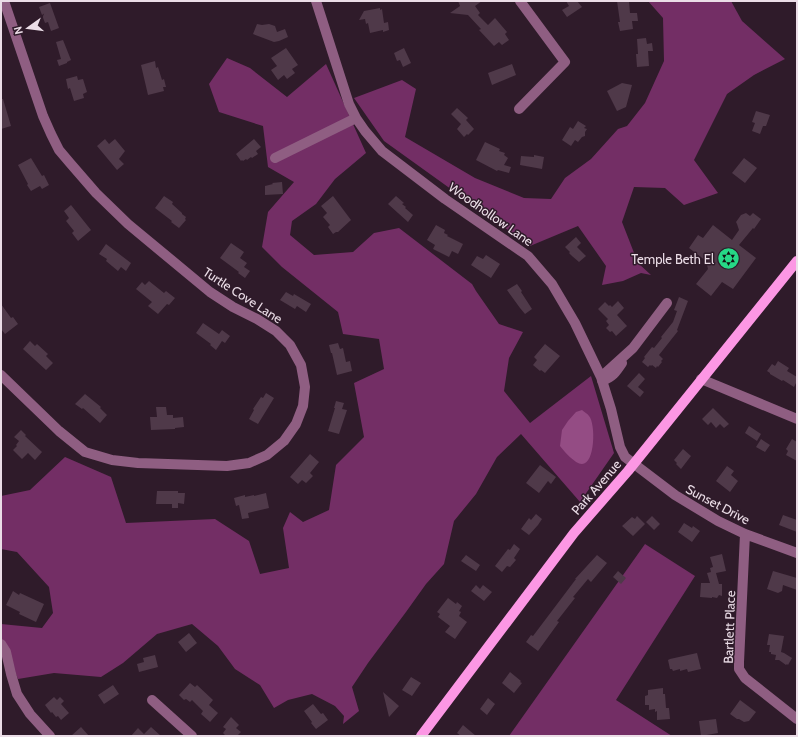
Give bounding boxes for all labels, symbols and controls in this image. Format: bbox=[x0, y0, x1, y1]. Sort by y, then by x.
north arrow bbox=[8, 8, 48, 48]
text: N bbox=[11, 25, 26, 36]
street label: Woodhollow Lane bbox=[446, 179, 537, 249]
synagogue icon: Temple Beth El bbox=[716, 246, 742, 272]
place label: Temple Beth El bbox=[631, 251, 714, 267]
street label: Turtle Cove Lane bbox=[200, 263, 286, 327]
street label: Park Avenue bbox=[568, 456, 624, 518]
street label: Sunset Drive bbox=[683, 480, 753, 528]
street label: Bartlett Place bbox=[720, 590, 738, 664]

